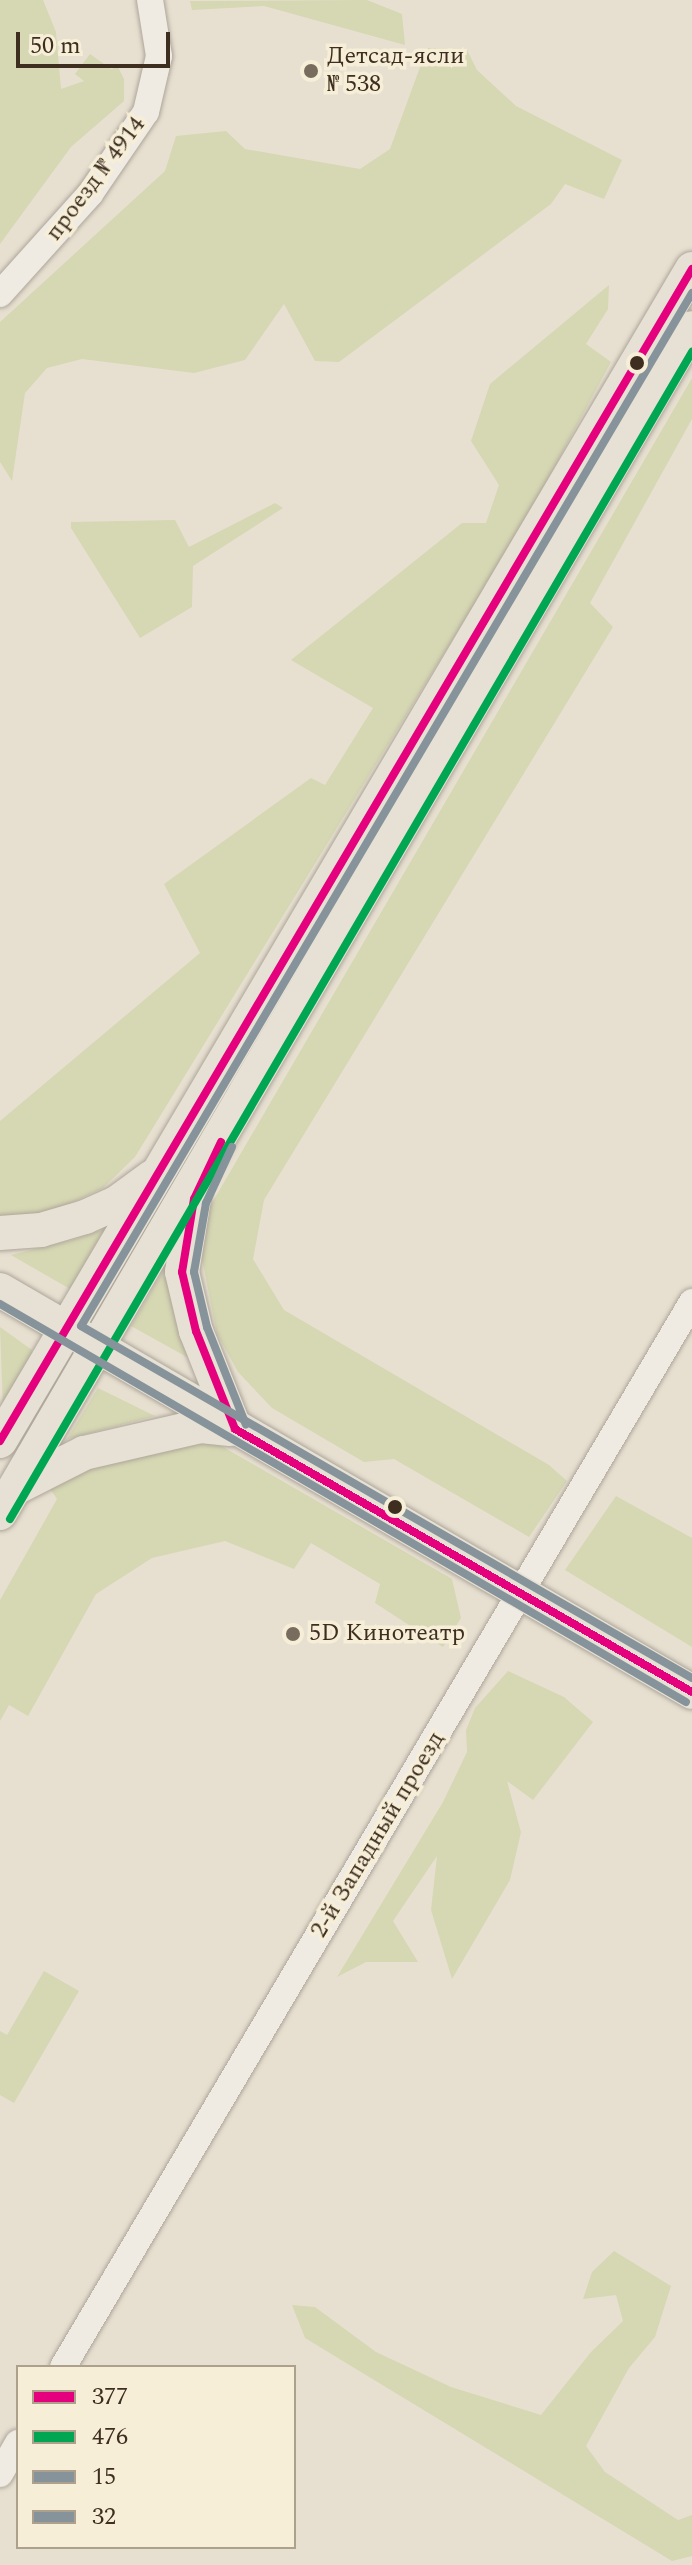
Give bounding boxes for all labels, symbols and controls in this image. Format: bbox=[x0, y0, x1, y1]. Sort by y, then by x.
scale bar bbox=[20, 16, 174, 66]
text: 50 m bbox=[30, 28, 81, 64]
place label: Детсад-ясли № 538 bbox=[327, 43, 465, 99]
marker: Детсад-ясли № 538 bbox=[302, 62, 320, 80]
street label: проезд № 4914 bbox=[40, 111, 152, 247]
unlabelled marker bbox=[629, 355, 645, 371]
unlabelled marker bbox=[387, 1499, 403, 1515]
place label: 5D Кинотеатр bbox=[309, 1620, 465, 1648]
marker: 5D Кинотеатр bbox=[284, 1625, 302, 1643]
street label: 2-й Западный проезд bbox=[305, 1727, 451, 1943]
legend bbox=[16, 2365, 296, 2549]
text: 377 bbox=[92, 2379, 128, 2415]
text: 476 bbox=[92, 2419, 128, 2455]
text: 15 bbox=[92, 2459, 116, 2495]
text: 32 bbox=[92, 2499, 116, 2535]

